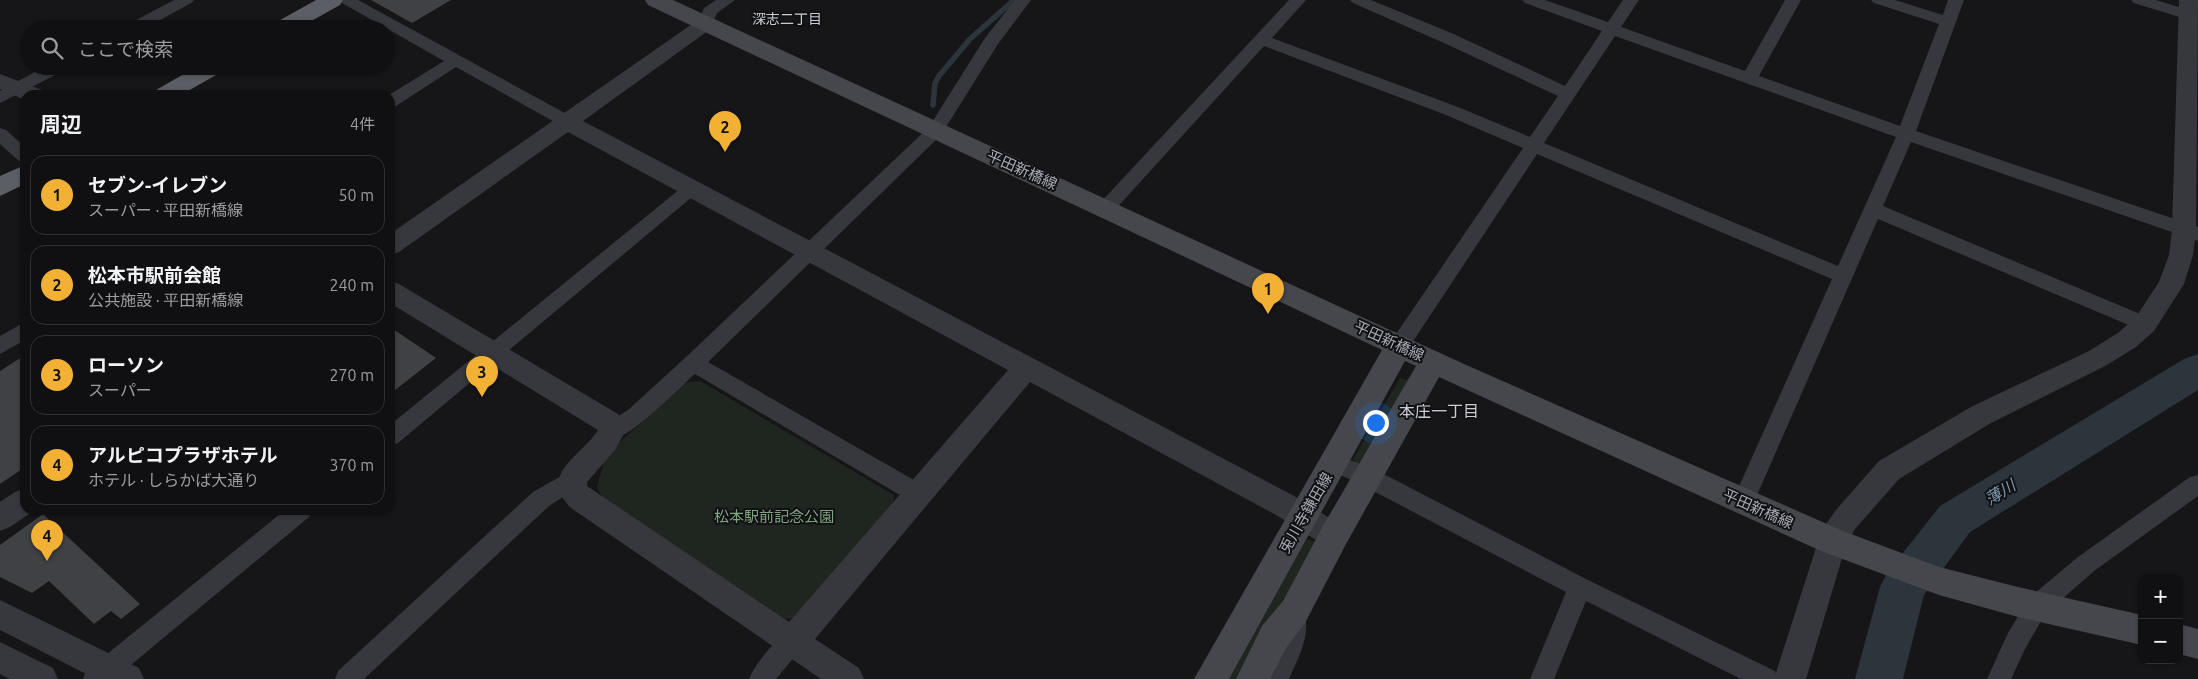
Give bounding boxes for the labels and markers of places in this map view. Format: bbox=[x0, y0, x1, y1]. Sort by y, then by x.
pin: 2 bbox=[709, 111, 741, 152]
pin: 1 bbox=[1252, 273, 1284, 314]
pin: 3 bbox=[466, 356, 498, 397]
pin: 4 bbox=[31, 520, 63, 561]

